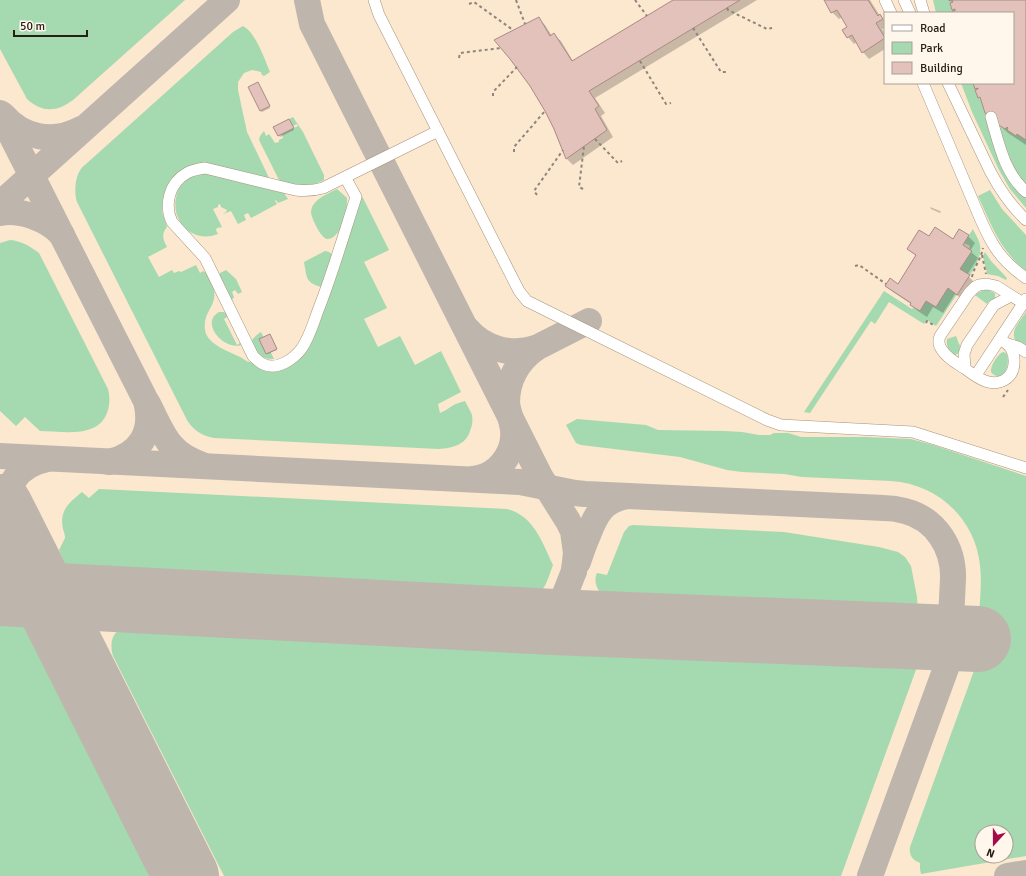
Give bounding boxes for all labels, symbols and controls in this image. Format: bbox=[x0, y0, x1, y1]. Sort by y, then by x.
scale bar bbox=[14, 12, 87, 38]
legend bbox=[884, 12, 1014, 84]
text: 50 m bbox=[20, 19, 45, 34]
text: Road bbox=[920, 21, 946, 36]
text: Park bbox=[920, 41, 943, 56]
text: Building bbox=[920, 61, 963, 76]
north arrow bbox=[974, 824, 1014, 864]
text: N bbox=[985, 845, 996, 860]

